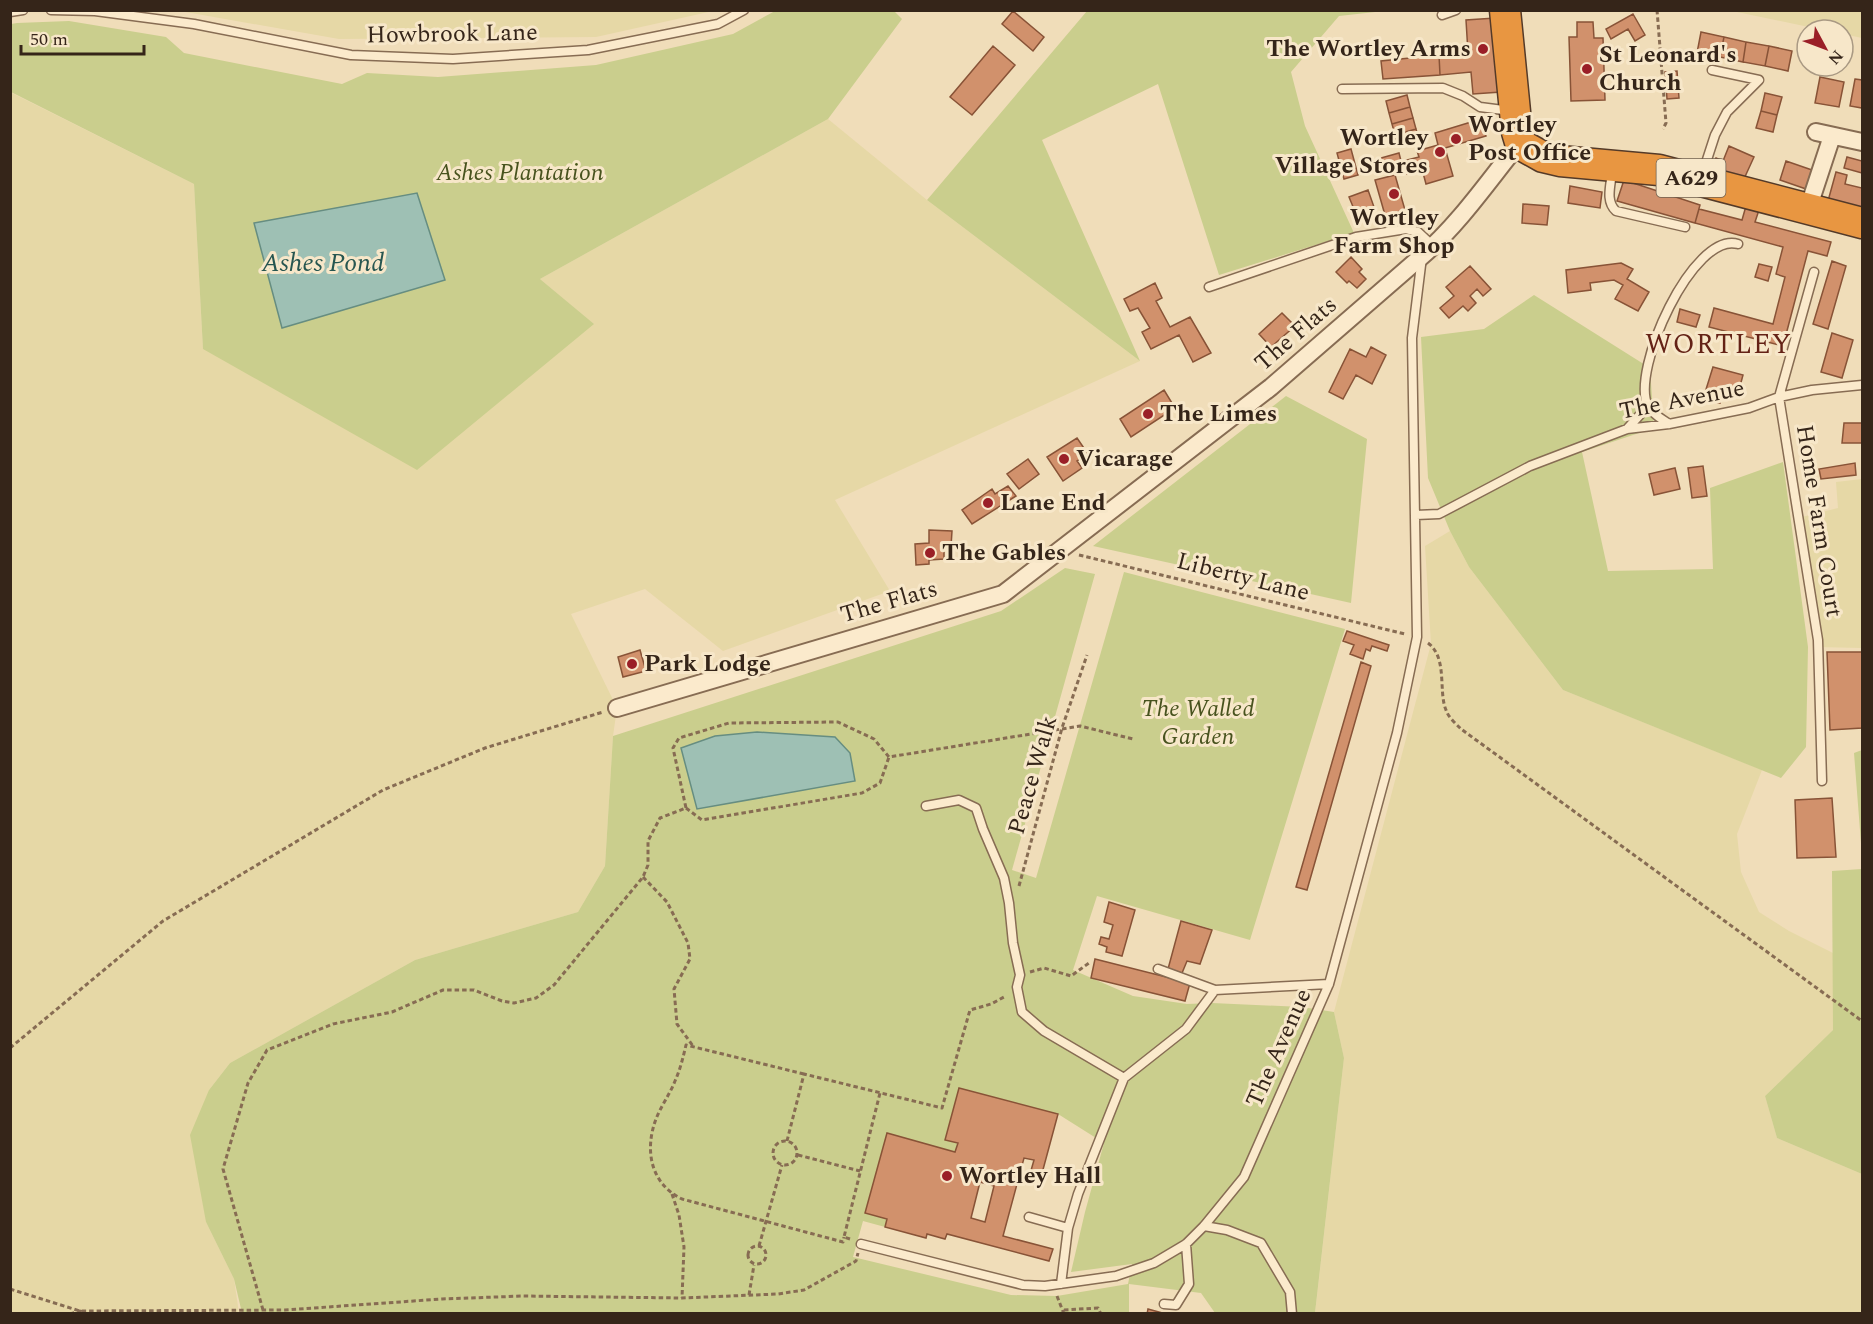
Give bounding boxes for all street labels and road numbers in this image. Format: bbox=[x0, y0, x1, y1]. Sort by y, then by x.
street label: Howbrook Lane bbox=[366, 15, 538, 53]
road number: A629 bbox=[1656, 159, 1726, 197]
street label: The Flats bbox=[1247, 288, 1345, 380]
street label: The Avenue bbox=[1616, 370, 1748, 430]
street label: Home Farm Court bbox=[1786, 422, 1852, 620]
street label: Liberty Lane bbox=[1173, 543, 1313, 611]
street label: The Flats bbox=[836, 571, 942, 633]
street label: Peace Walk bbox=[999, 711, 1067, 839]
street label: The Avenue bbox=[1237, 983, 1321, 1113]

